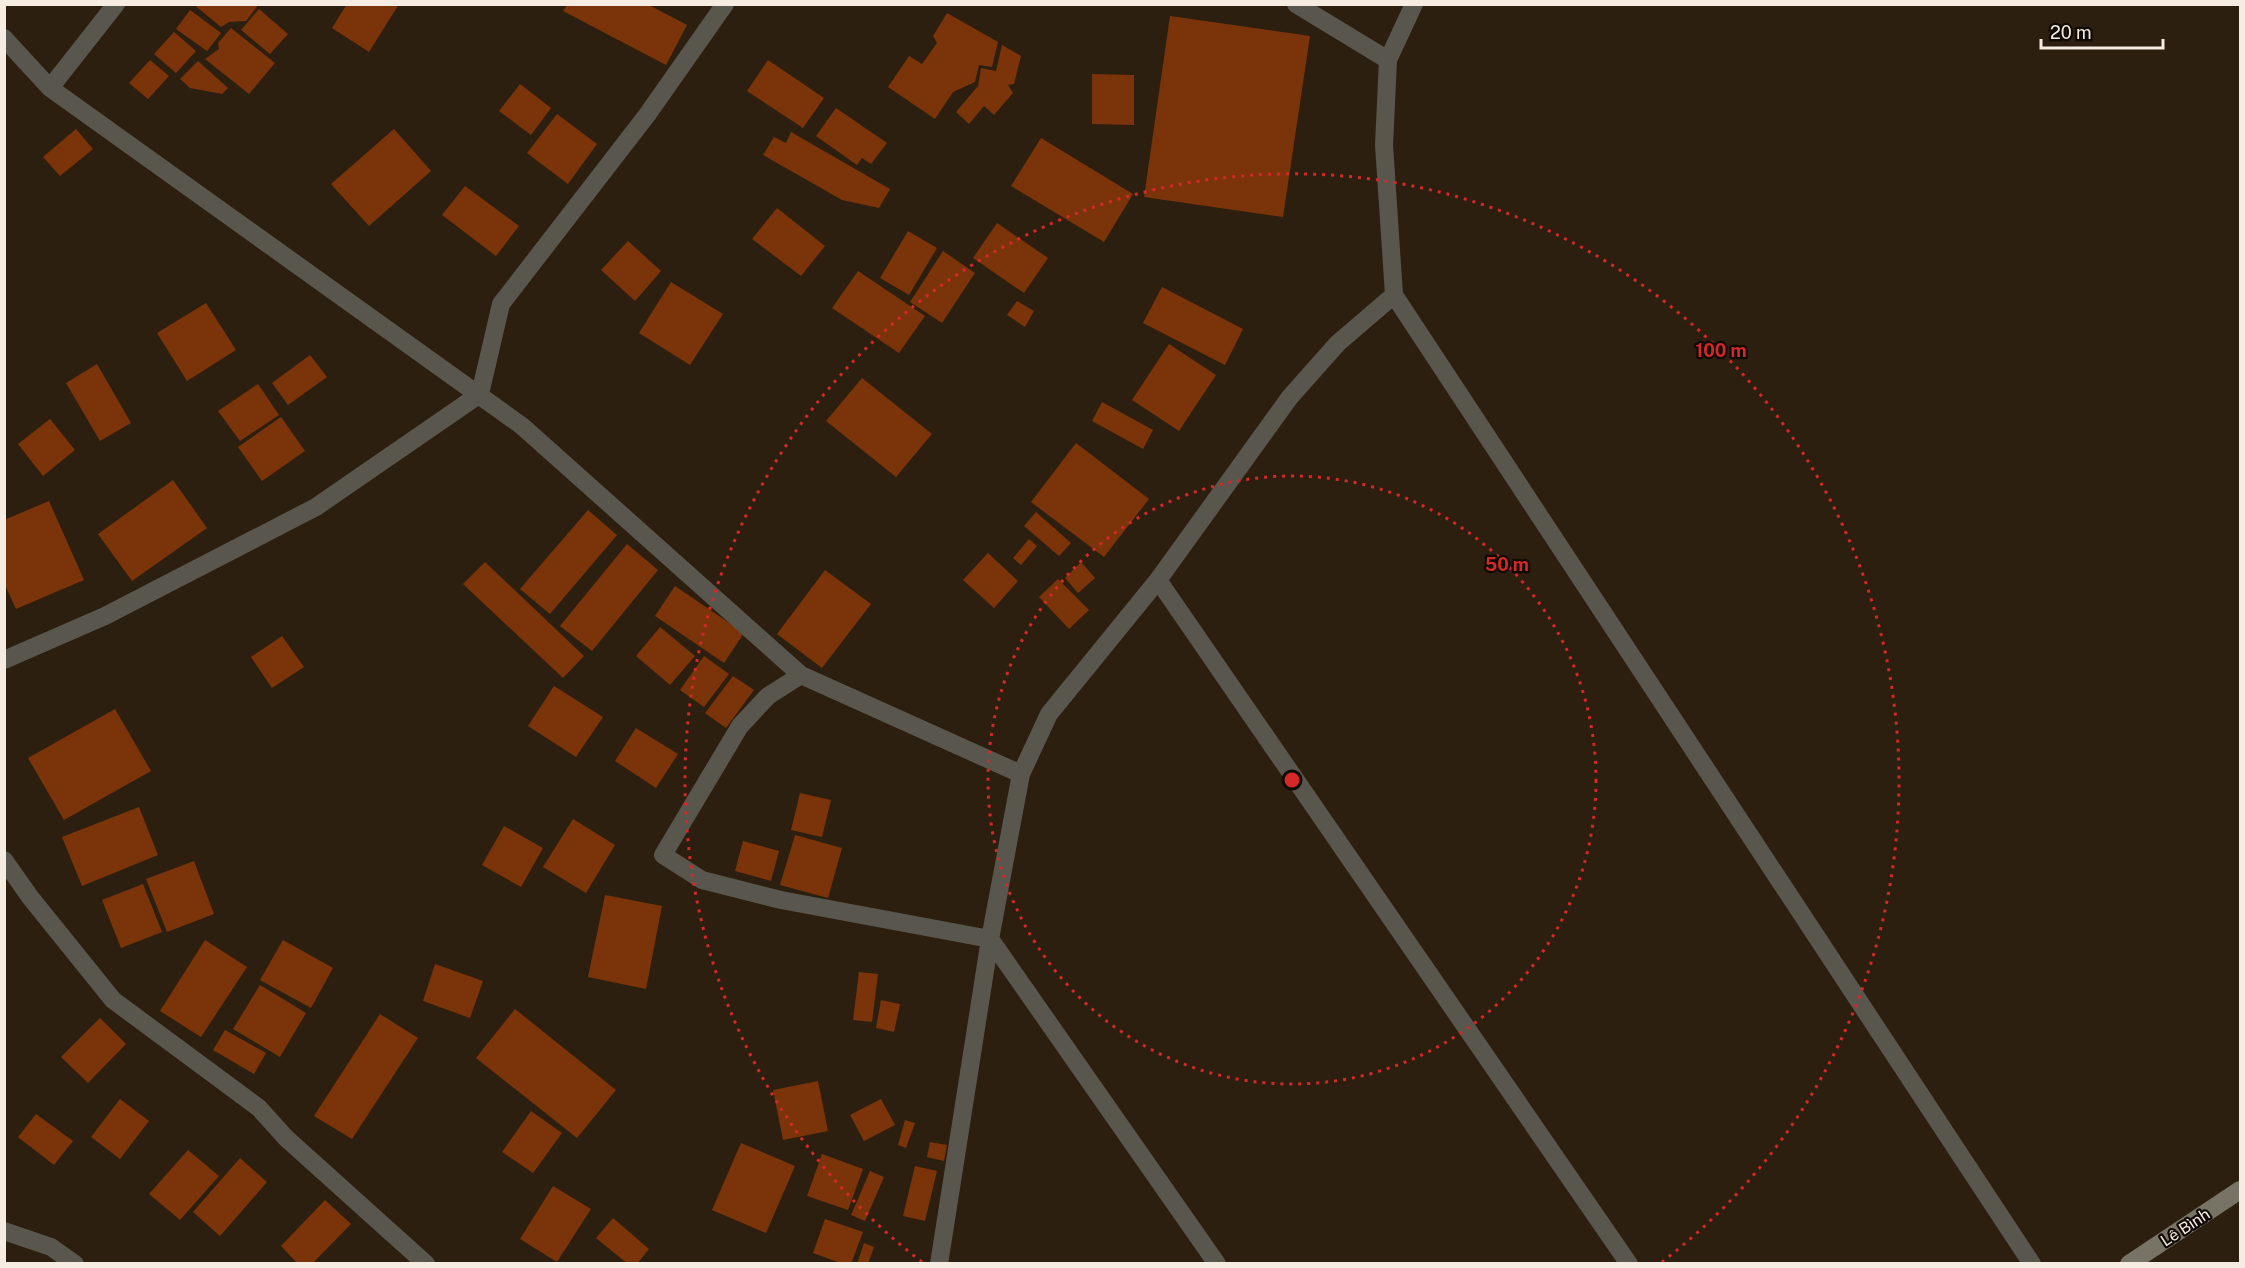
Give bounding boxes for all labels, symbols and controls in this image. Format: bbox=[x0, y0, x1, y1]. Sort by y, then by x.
scale bar bbox=[2041, 12, 2162, 50]
text: 20 m bbox=[2050, 22, 2092, 43]
text: 100 m bbox=[1695, 340, 1747, 361]
text: 50 m bbox=[1485, 554, 1529, 575]
centre of rings bbox=[1282, 770, 1302, 790]
street label: Lê Bình bbox=[2157, 1204, 2213, 1250]

